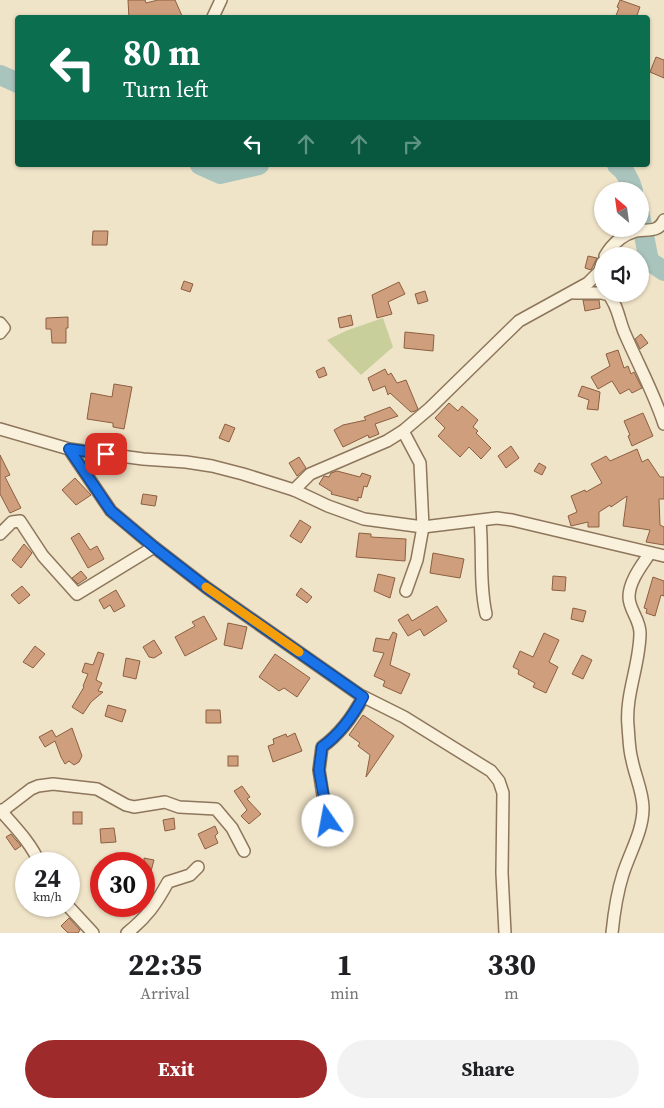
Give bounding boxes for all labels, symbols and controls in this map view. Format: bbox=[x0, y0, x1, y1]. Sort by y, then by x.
text: 80 m bbox=[123, 29, 200, 77]
icon: left bbox=[40, 35, 105, 100]
text: Turn left bbox=[123, 74, 208, 104]
icon: left bbox=[239, 130, 267, 158]
icon: ahead bbox=[292, 130, 320, 158]
icon: ahead bbox=[345, 130, 373, 158]
icon: right bbox=[398, 130, 426, 158]
north arrow bbox=[594, 182, 649, 238]
map controls bbox=[594, 182, 649, 302]
button: sound bbox=[594, 247, 649, 302]
pin bbox=[85, 433, 127, 475]
icon: arrive bbox=[92, 440, 120, 468]
position arrow bbox=[301, 794, 353, 846]
speed limit sign: 30 bbox=[90, 852, 155, 917]
text: 24 bbox=[34, 861, 61, 895]
text: km/h bbox=[33, 889, 62, 905]
text: 22:35 bbox=[128, 944, 202, 985]
text: 1 bbox=[336, 944, 353, 985]
text: 330 bbox=[487, 944, 536, 985]
text: Arrival bbox=[140, 982, 190, 1004]
text: min bbox=[330, 982, 359, 1004]
text: m bbox=[504, 982, 519, 1004]
button: Exit bbox=[25, 1040, 327, 1098]
button: Share bbox=[337, 1040, 639, 1098]

